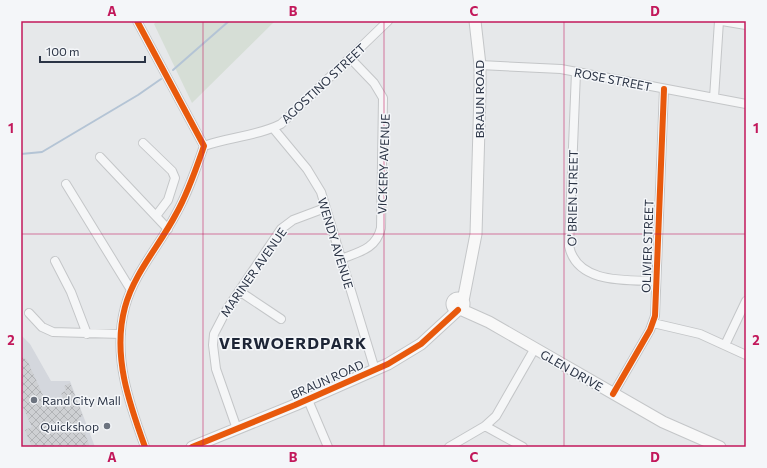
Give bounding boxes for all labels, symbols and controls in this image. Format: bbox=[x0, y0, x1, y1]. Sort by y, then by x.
text: A bbox=[107, 3, 117, 19]
text: B bbox=[289, 3, 298, 19]
text: C bbox=[470, 3, 479, 19]
text: D bbox=[650, 3, 660, 19]
scale bar bbox=[40, 38, 145, 64]
street label: AGOSTINO STREET bbox=[278, 40, 368, 126]
text: 100 m bbox=[46, 44, 80, 58]
street label: BRAUN ROAD bbox=[472, 60, 486, 138]
street label: ROSE STREET bbox=[573, 65, 653, 93]
street label: VICKERY AVENUE bbox=[374, 114, 392, 214]
text: 1 bbox=[8, 120, 14, 136]
text: 1 bbox=[753, 120, 759, 136]
street label: O' BRIEN STREET bbox=[564, 149, 580, 246]
street label: WENDY AVENUE bbox=[315, 196, 357, 290]
street label: OLIVIER STREET bbox=[638, 199, 656, 293]
street label: MARINER AVENUE bbox=[217, 225, 289, 319]
text: 2 bbox=[7, 332, 15, 348]
text: 2 bbox=[752, 332, 760, 348]
district label: VERWOERDPARK bbox=[219, 333, 367, 352]
street label: GLEN DRIVE bbox=[538, 347, 606, 393]
street label: BRAUN ROAD bbox=[288, 357, 366, 401]
place label: Rand City Mall bbox=[42, 393, 121, 407]
marker: Rand City Mall bbox=[29, 395, 39, 405]
place label: Quickshop bbox=[40, 419, 99, 433]
marker: Quickshop bbox=[102, 421, 112, 431]
text: A bbox=[107, 449, 117, 465]
text: B bbox=[289, 449, 298, 465]
text: C bbox=[470, 449, 479, 465]
text: D bbox=[650, 449, 660, 465]

